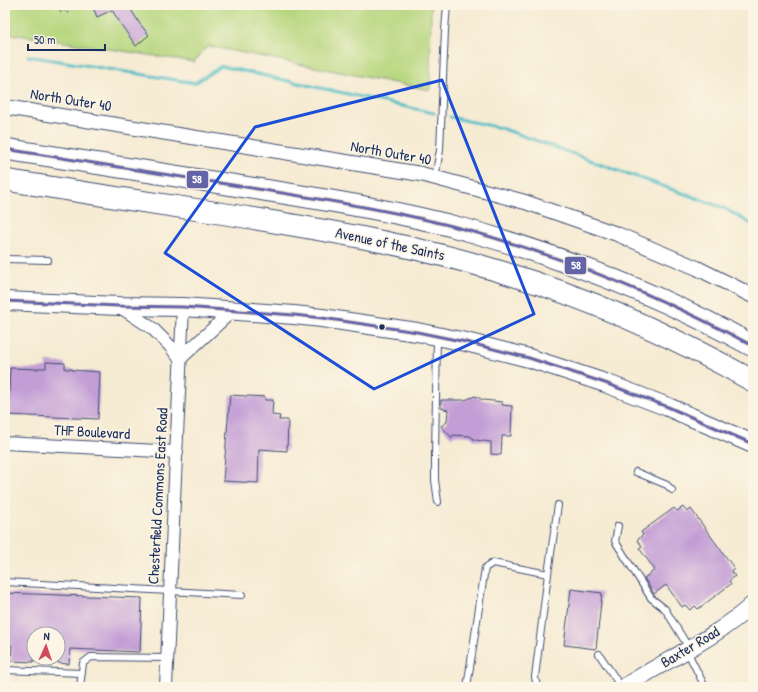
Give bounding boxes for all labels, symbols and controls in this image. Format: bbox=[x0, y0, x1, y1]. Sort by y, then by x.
scale bar bbox=[28, 26, 105, 52]
text: 50 m bbox=[34, 31, 55, 48]
street label: North Outer 40 bbox=[29, 83, 113, 116]
street label: North Outer 40 bbox=[349, 135, 433, 170]
line badge: 58 bbox=[186, 170, 209, 189]
text: 58 bbox=[192, 172, 202, 186]
street label: Avenue of the Saints bbox=[334, 222, 447, 265]
line badge: 58 bbox=[564, 256, 587, 275]
text: 58 bbox=[571, 258, 581, 272]
unlabelled marker bbox=[377, 322, 387, 332]
street label: Chesterfield Commons East Road bbox=[142, 407, 173, 585]
street label: THF Boulevard bbox=[53, 419, 131, 444]
street label: Baxter Road bbox=[656, 621, 723, 672]
north arrow bbox=[26, 626, 66, 666]
text: N bbox=[43, 629, 50, 643]

